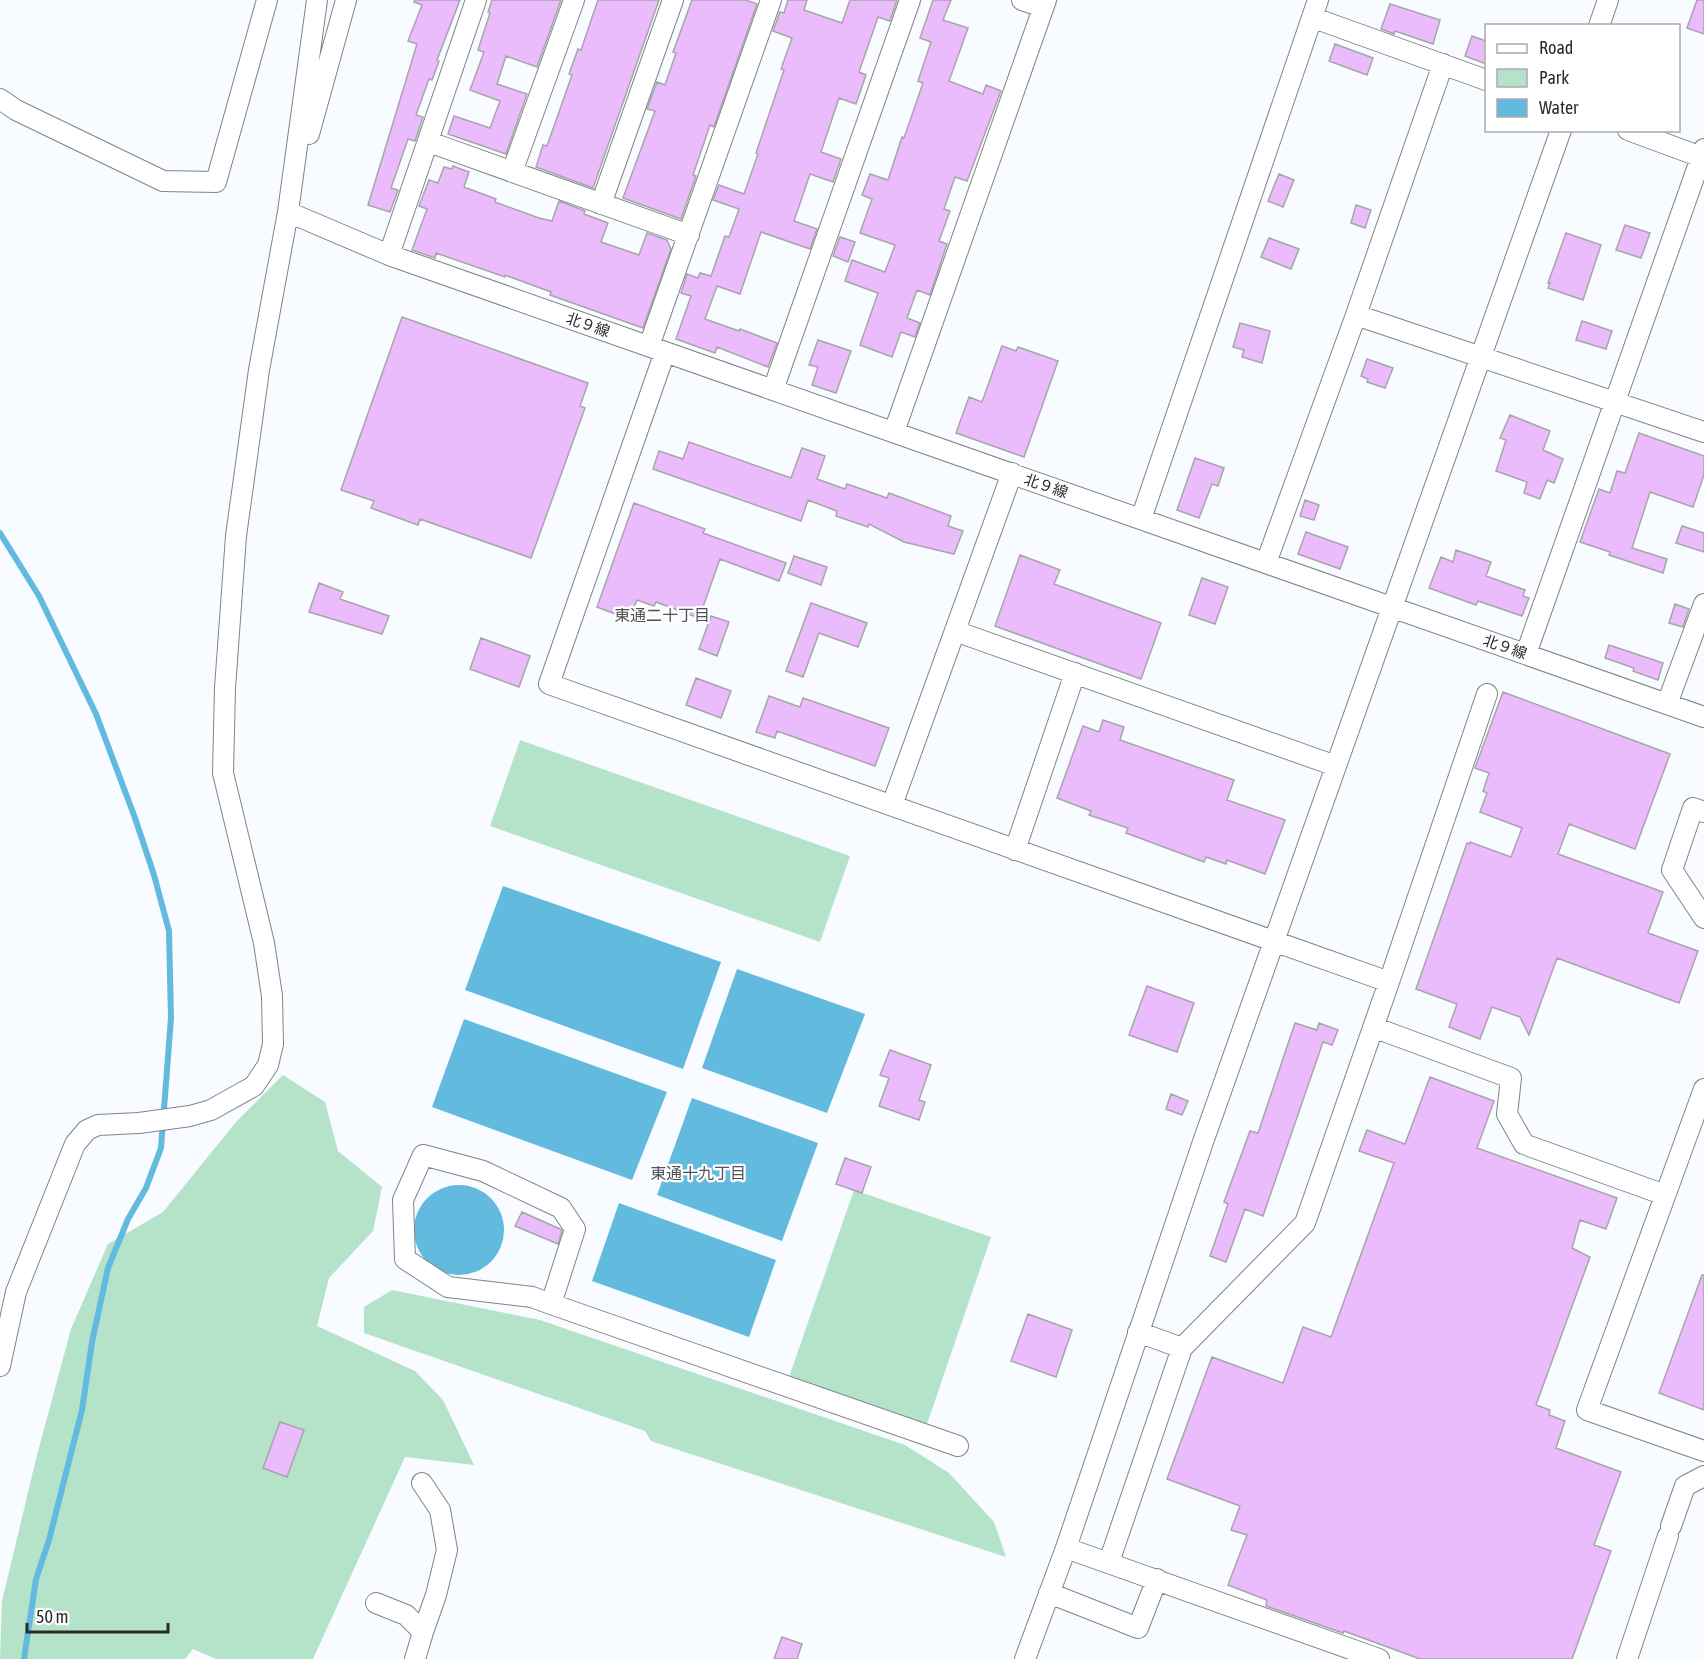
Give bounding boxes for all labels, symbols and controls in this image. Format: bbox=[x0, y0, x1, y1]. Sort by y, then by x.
legend bbox=[1485, 24, 1680, 132]
text: Road bbox=[1539, 37, 1573, 58]
text: Park bbox=[1539, 67, 1569, 88]
text: Water bbox=[1539, 97, 1579, 118]
street label: 北９線 bbox=[564, 309, 612, 340]
street label: 北９線 bbox=[1022, 470, 1070, 501]
district label: 東通二十丁目 bbox=[614, 606, 710, 624]
street label: 北９線 bbox=[1481, 631, 1529, 662]
district label: 東通十九丁目 bbox=[650, 1164, 746, 1182]
scale bar bbox=[27, 1596, 168, 1634]
text: 50 m bbox=[36, 1606, 68, 1627]

